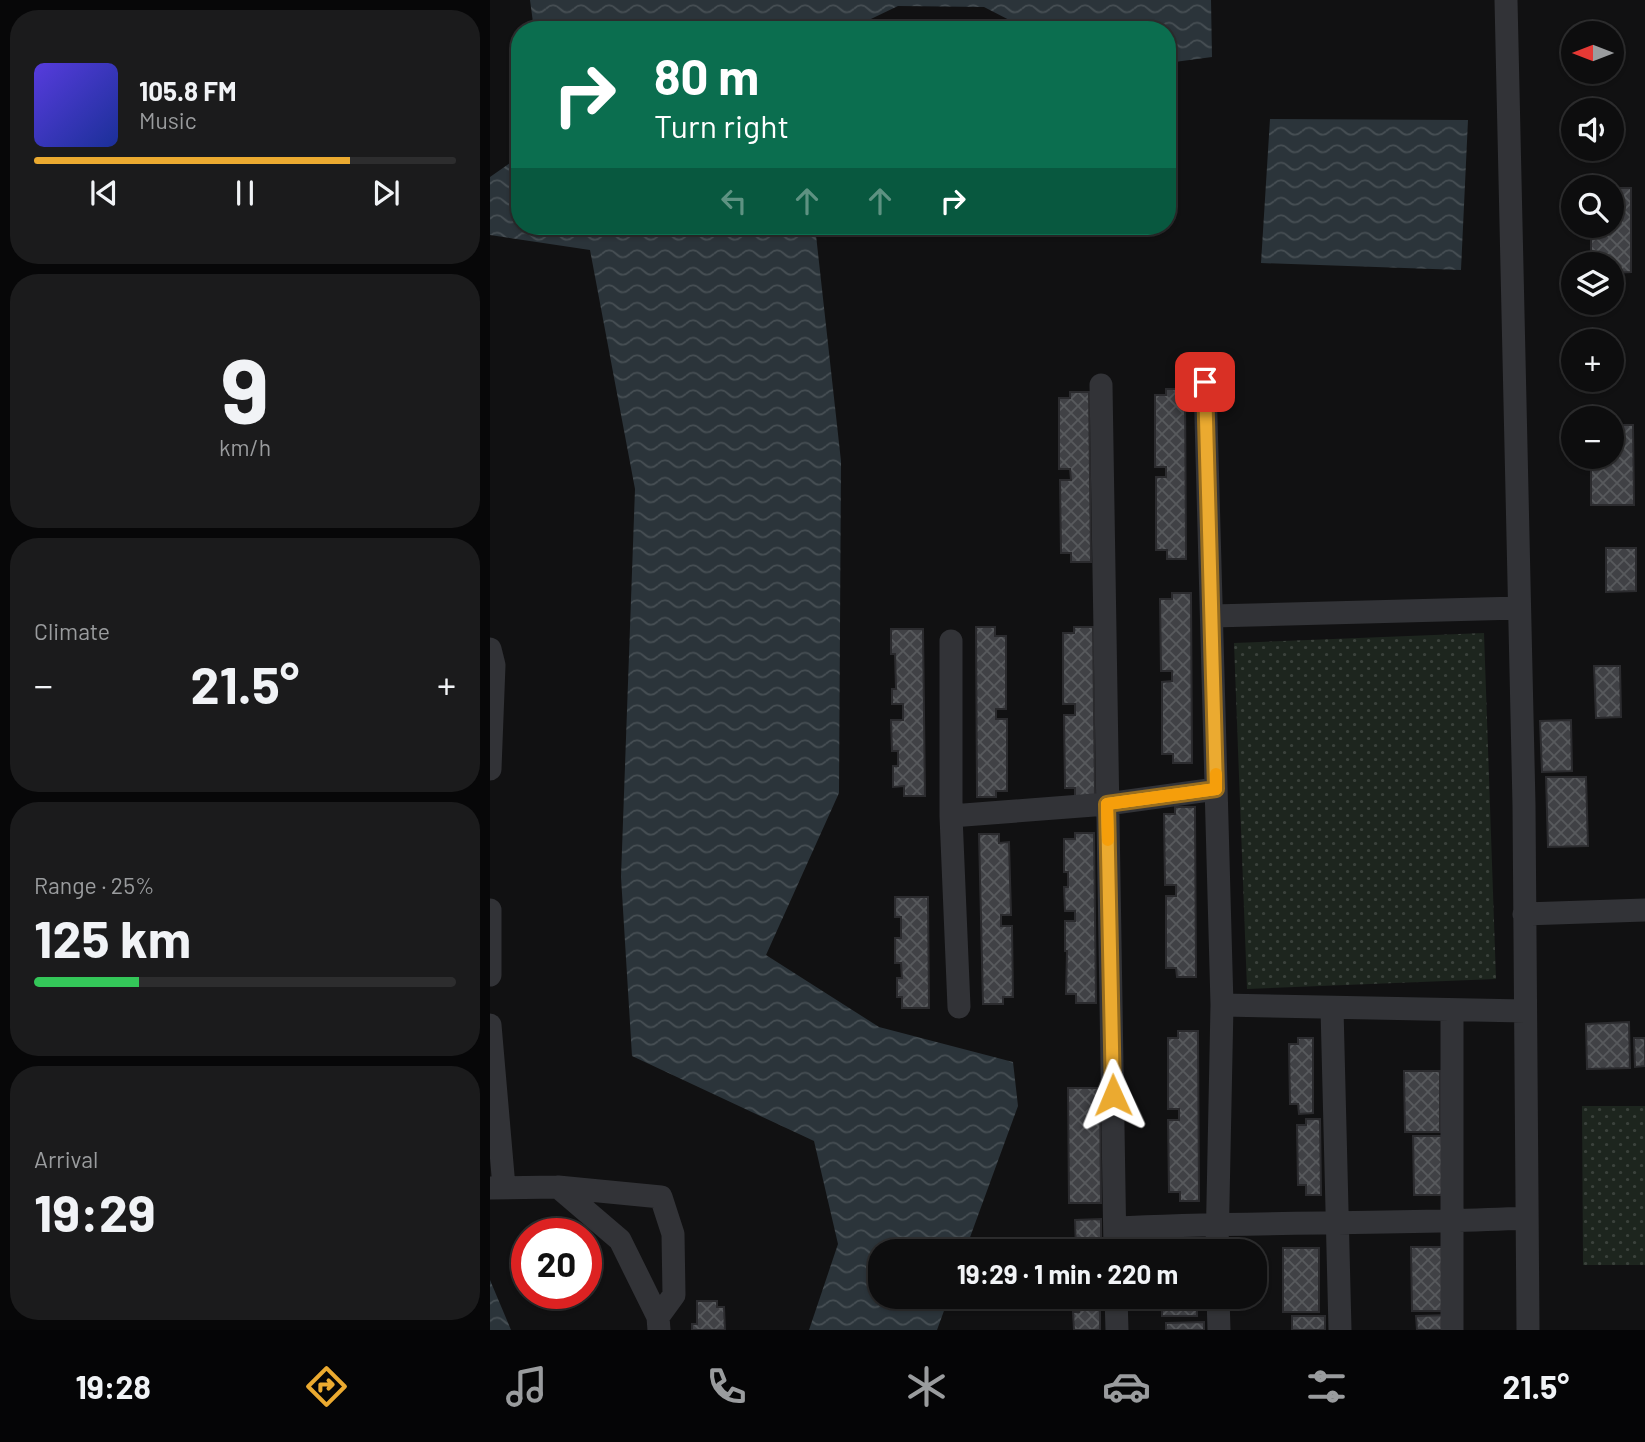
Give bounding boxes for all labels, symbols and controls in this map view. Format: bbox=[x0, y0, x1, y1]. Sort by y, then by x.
north arrow bbox=[1561, 21, 1624, 84]
map controls bbox=[1561, 21, 1624, 469]
text: 80 m bbox=[654, 46, 759, 105]
icon: right bbox=[539, 49, 630, 140]
text: 105.8 FM bbox=[139, 75, 236, 106]
button: sound bbox=[1561, 98, 1624, 161]
text: Music bbox=[139, 106, 197, 134]
text: Turn right bbox=[654, 106, 789, 144]
icon: previous bbox=[85, 174, 123, 212]
icon: pause bbox=[226, 174, 264, 212]
icon: next bbox=[367, 174, 405, 212]
button: search bbox=[1561, 175, 1624, 238]
icon: left bbox=[715, 182, 753, 220]
icon: ahead bbox=[788, 182, 826, 220]
icon: ahead bbox=[861, 182, 899, 220]
icon: right bbox=[934, 182, 972, 220]
button: layers bbox=[1561, 252, 1624, 315]
button: + bbox=[1561, 329, 1624, 392]
text: 9 bbox=[221, 333, 269, 442]
pin bbox=[1175, 352, 1235, 412]
icon: arrive bbox=[1186, 363, 1224, 401]
button: − bbox=[1561, 406, 1624, 469]
text: km/h bbox=[219, 433, 271, 461]
text: Climate bbox=[34, 617, 110, 645]
text: 21.5° bbox=[191, 652, 299, 714]
text: − bbox=[34, 661, 53, 707]
text: + bbox=[437, 661, 456, 707]
text: Range · 25% bbox=[34, 871, 154, 899]
text: 125 km bbox=[34, 906, 191, 968]
position arrow bbox=[1076, 1058, 1150, 1132]
text: Arrival bbox=[34, 1145, 98, 1173]
text: 19:29 bbox=[34, 1180, 156, 1242]
speed limit sign: 20 bbox=[511, 1218, 602, 1309]
text: 19:29 · 1 min · 220 m bbox=[957, 1258, 1178, 1289]
icon: directions bbox=[302, 1362, 351, 1411]
icon: music bbox=[502, 1362, 551, 1411]
icon: phone bbox=[702, 1362, 751, 1411]
icon: climate bbox=[902, 1362, 951, 1411]
icon: car bbox=[1102, 1362, 1151, 1411]
icon: filters bbox=[1302, 1362, 1351, 1411]
text: 19:28 bbox=[76, 1367, 151, 1405]
text: 21.5° bbox=[1502, 1367, 1569, 1405]

